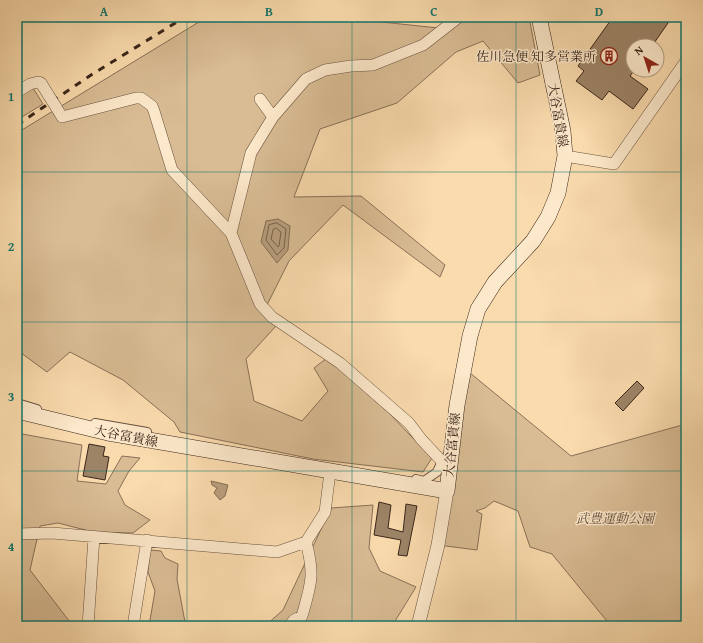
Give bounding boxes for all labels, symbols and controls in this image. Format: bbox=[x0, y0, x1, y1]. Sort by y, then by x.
text: A bbox=[100, 2, 109, 21]
text: B bbox=[265, 2, 273, 21]
text: C bbox=[430, 2, 438, 21]
text: D bbox=[595, 2, 603, 21]
north arrow bbox=[625, 38, 665, 78]
text: N bbox=[631, 41, 647, 59]
building icon: 佐川急便 知多営業所 bbox=[599, 46, 619, 66]
place label: 佐川急便 知多営業所 bbox=[476, 47, 596, 66]
street label: 大谷富貴線 bbox=[543, 81, 573, 149]
text: 1 bbox=[8, 87, 14, 106]
text: 2 bbox=[8, 237, 15, 256]
text: 3 bbox=[8, 387, 14, 406]
street label: 大谷富貴線 bbox=[439, 412, 465, 478]
street label: 大谷富貴線 bbox=[92, 420, 160, 452]
park label: 武豊運動公園 bbox=[576, 509, 656, 528]
text: 4 bbox=[8, 537, 15, 556]

